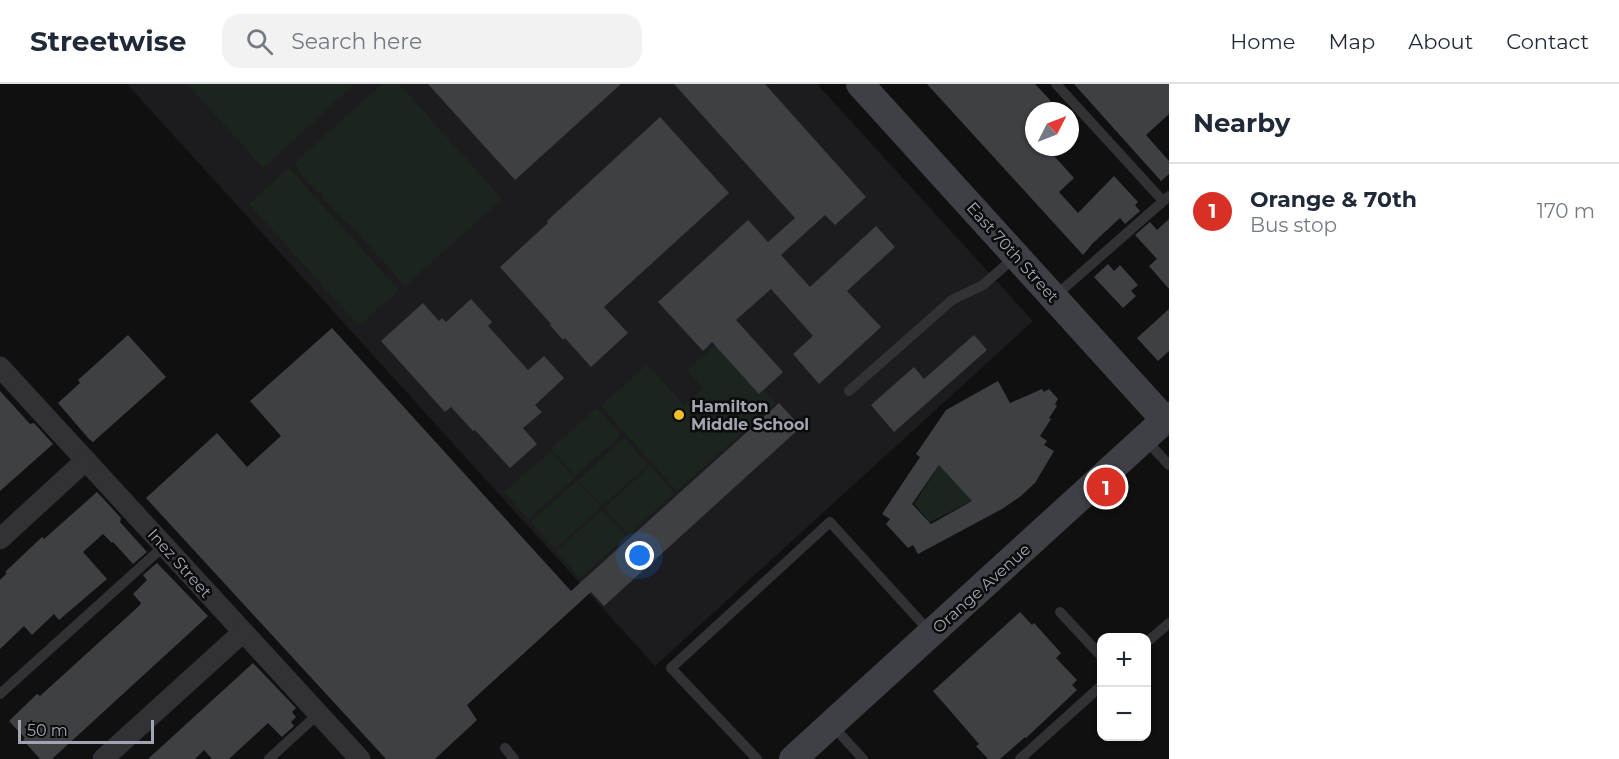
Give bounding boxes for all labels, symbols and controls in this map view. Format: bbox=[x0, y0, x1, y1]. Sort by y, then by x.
search box bbox=[222, 14, 642, 68]
text: Streetwise bbox=[30, 24, 186, 58]
icon: search bbox=[243, 25, 276, 58]
text: Search here bbox=[291, 28, 422, 55]
text: Home bbox=[1230, 29, 1295, 54]
text: Map bbox=[1328, 29, 1375, 54]
text: About bbox=[1408, 29, 1473, 54]
text: Contact bbox=[1506, 29, 1589, 54]
north arrow bbox=[1025, 102, 1079, 156]
text: Nearby bbox=[1193, 107, 1290, 139]
text: Orange & 70th bbox=[1250, 186, 1417, 213]
street label: East 70th Street bbox=[963, 198, 1063, 307]
text: 1 bbox=[1209, 199, 1216, 223]
text: 170 m bbox=[1537, 199, 1595, 223]
text: Bus stop bbox=[1250, 213, 1337, 237]
place label: Hamilton Middle School bbox=[691, 397, 809, 434]
marker: Hamilton Middle School bbox=[672, 408, 686, 422]
pin: 1 bbox=[1086, 464, 1126, 510]
street label: Inez Street bbox=[144, 525, 216, 602]
street label: Orange Avenue bbox=[929, 540, 1034, 637]
your location bbox=[625, 541, 654, 570]
map controls bbox=[1097, 633, 1151, 741]
button: + bbox=[1097, 633, 1151, 687]
button: − bbox=[1097, 687, 1151, 741]
scale bar bbox=[18, 717, 154, 744]
text: 50 m bbox=[27, 721, 68, 740]

